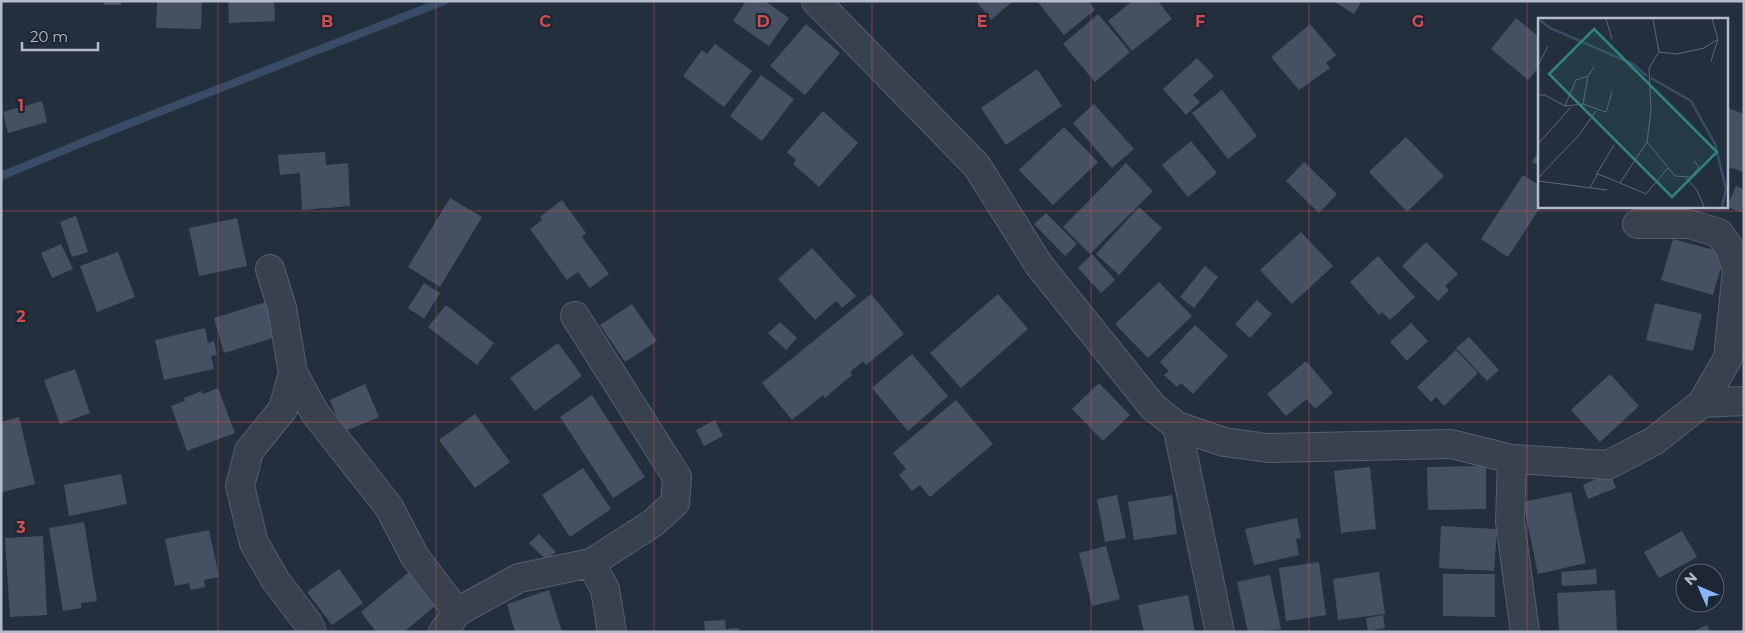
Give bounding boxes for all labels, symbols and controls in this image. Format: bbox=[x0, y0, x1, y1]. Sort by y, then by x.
text: B bbox=[321, 12, 333, 31]
text: C bbox=[539, 12, 551, 31]
text: D bbox=[756, 12, 770, 31]
text: E bbox=[977, 12, 987, 31]
text: F bbox=[1195, 12, 1205, 31]
text: G bbox=[1412, 12, 1424, 31]
inset map bbox=[1538, 18, 1728, 208]
scale bar bbox=[22, 20, 99, 52]
text: 20 m bbox=[30, 27, 68, 46]
text: 1 bbox=[18, 96, 24, 115]
text: 2 bbox=[16, 307, 26, 326]
text: 3 bbox=[15, 518, 26, 537]
north arrow bbox=[1675, 563, 1725, 613]
text: N bbox=[1680, 568, 1701, 589]

